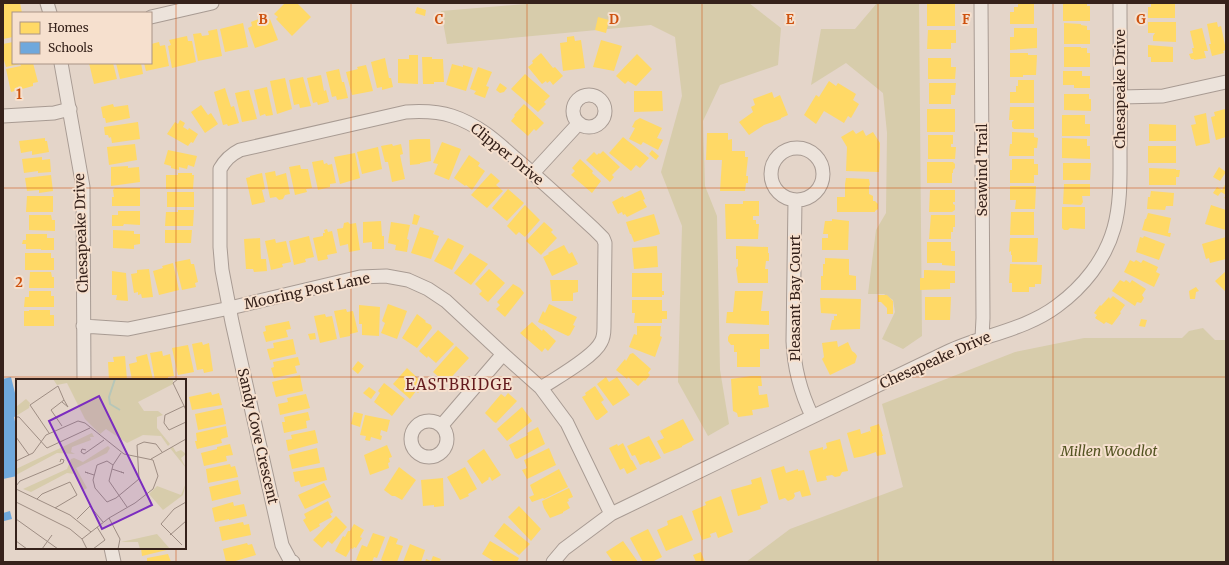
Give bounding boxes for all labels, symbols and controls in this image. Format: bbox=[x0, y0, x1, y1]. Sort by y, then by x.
text: B bbox=[258, 11, 268, 28]
text: C bbox=[435, 11, 444, 28]
text: D bbox=[609, 11, 619, 28]
text: E bbox=[786, 11, 795, 28]
text: F bbox=[962, 11, 970, 28]
text: G bbox=[1136, 11, 1146, 28]
legend bbox=[12, 12, 152, 64]
text: Homes bbox=[48, 20, 89, 35]
street label: Chesapeake Drive bbox=[1111, 29, 1129, 149]
text: Schools bbox=[48, 40, 93, 55]
text: 1 bbox=[16, 86, 22, 103]
street label: Clipper Drive bbox=[467, 119, 547, 189]
street label: Seawind Trail bbox=[973, 123, 991, 217]
street label: Chesapeake Drive bbox=[70, 173, 92, 293]
street label: Pleasant Bay Court bbox=[786, 234, 804, 361]
street label: Mooring Post Lane bbox=[243, 269, 371, 313]
text: 2 bbox=[15, 274, 23, 291]
street label: Chesapeake Drive bbox=[877, 327, 993, 393]
street label: Sandy Cove Crescent bbox=[234, 366, 282, 506]
district label: EASTBRIDGE bbox=[405, 375, 513, 394]
inset map bbox=[16, 379, 186, 549]
park label: Millen Woodlot bbox=[1060, 442, 1157, 460]

